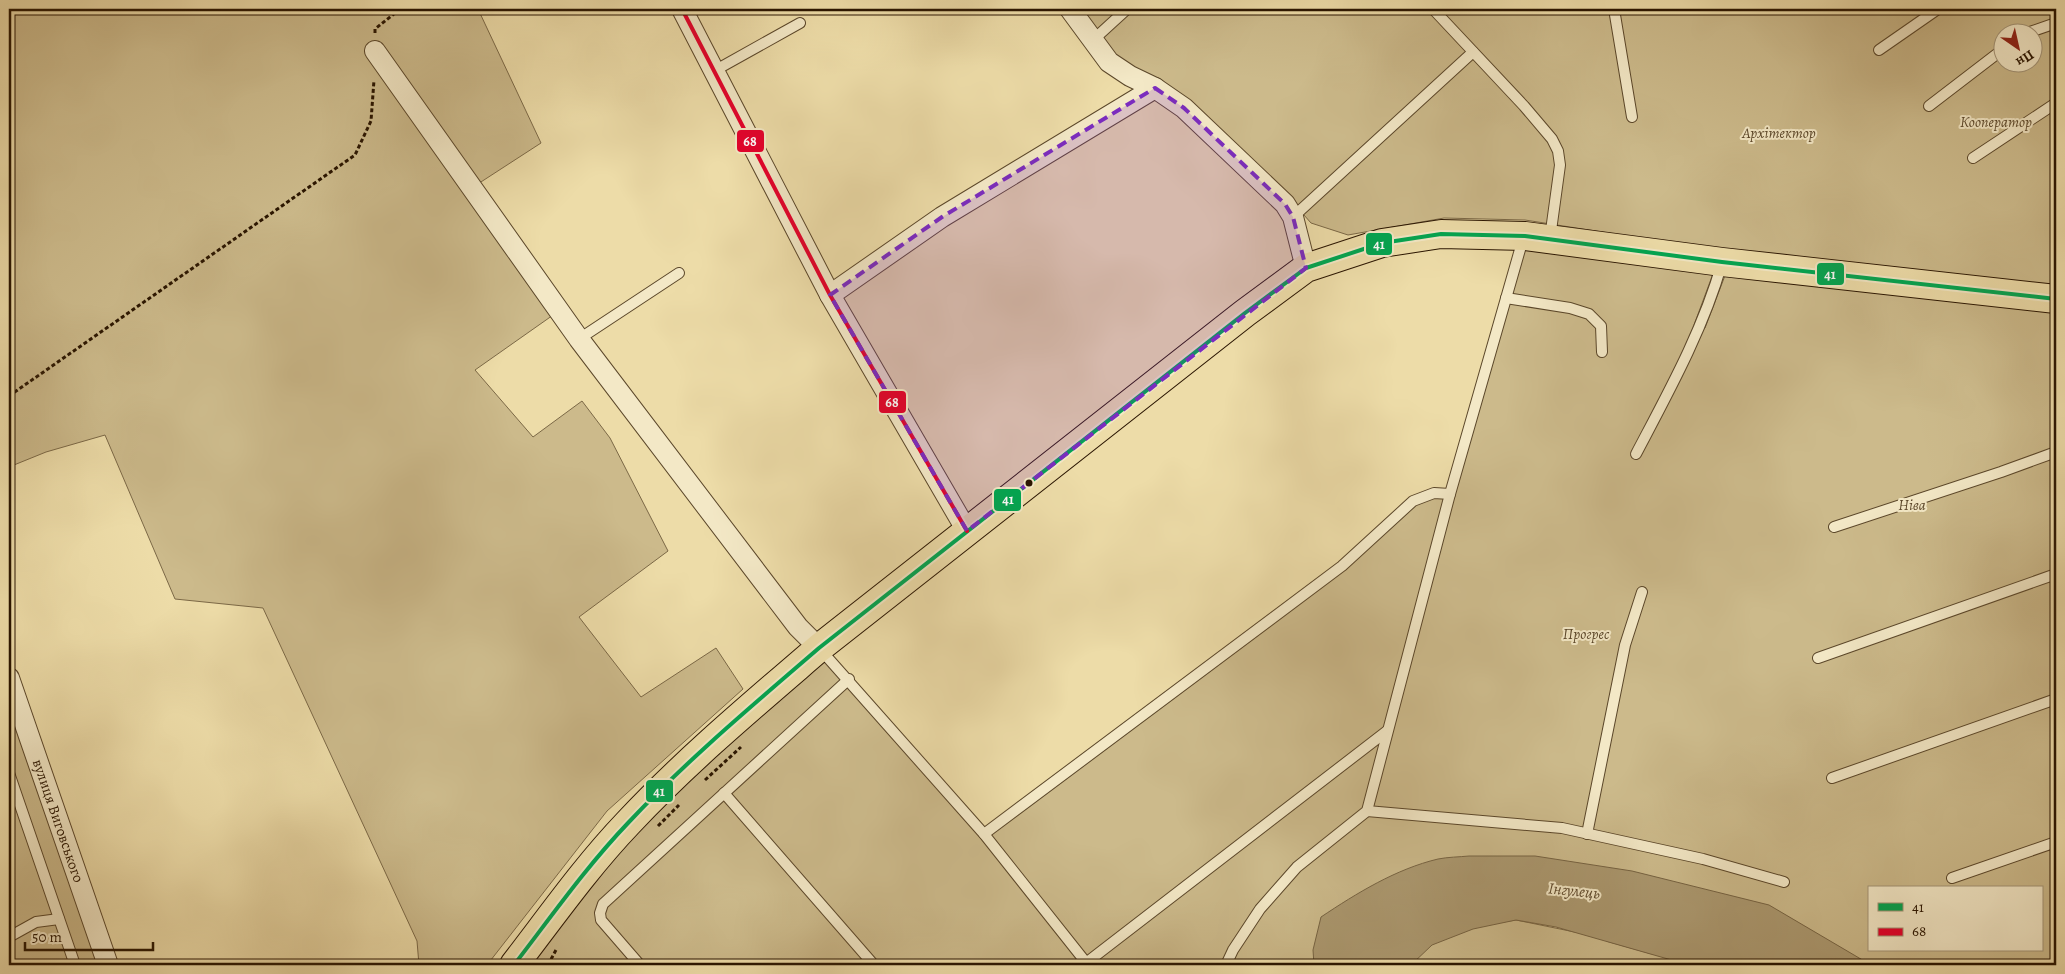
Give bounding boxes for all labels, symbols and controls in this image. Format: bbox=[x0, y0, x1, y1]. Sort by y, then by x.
north arrow bbox=[1992, 22, 2042, 72]
text: Пн bbox=[2012, 45, 2038, 71]
park label: Кооператор bbox=[1960, 112, 2032, 132]
park label: Архітектор bbox=[1741, 123, 1816, 143]
line badge: 68 bbox=[736, 129, 765, 153]
text: 68 bbox=[743, 132, 757, 151]
line badge: 41 bbox=[1365, 232, 1393, 256]
text: 41 bbox=[1373, 235, 1385, 254]
line badge: 41 bbox=[1816, 262, 1845, 286]
text: 41 bbox=[1824, 265, 1836, 284]
line badge: 68 bbox=[878, 390, 907, 414]
text: 68 bbox=[885, 393, 899, 412]
unlabelled marker bbox=[1024, 478, 1034, 488]
line badge: 41 bbox=[993, 488, 1022, 512]
text: 41 bbox=[1002, 490, 1014, 509]
park label: Ніва bbox=[1898, 495, 1926, 515]
park label: Прогрес bbox=[1563, 624, 1610, 644]
street label: вулиця Виговського bbox=[28, 756, 89, 885]
line badge: 41 bbox=[645, 779, 674, 803]
text: 41 bbox=[653, 782, 665, 801]
water label: Інгулець bbox=[1547, 877, 1601, 905]
legend bbox=[1868, 886, 2042, 952]
text: 41 bbox=[1912, 897, 1924, 917]
scale bar bbox=[25, 919, 152, 951]
text: 68 bbox=[1912, 921, 1926, 941]
text: 50 m bbox=[32, 927, 62, 947]

